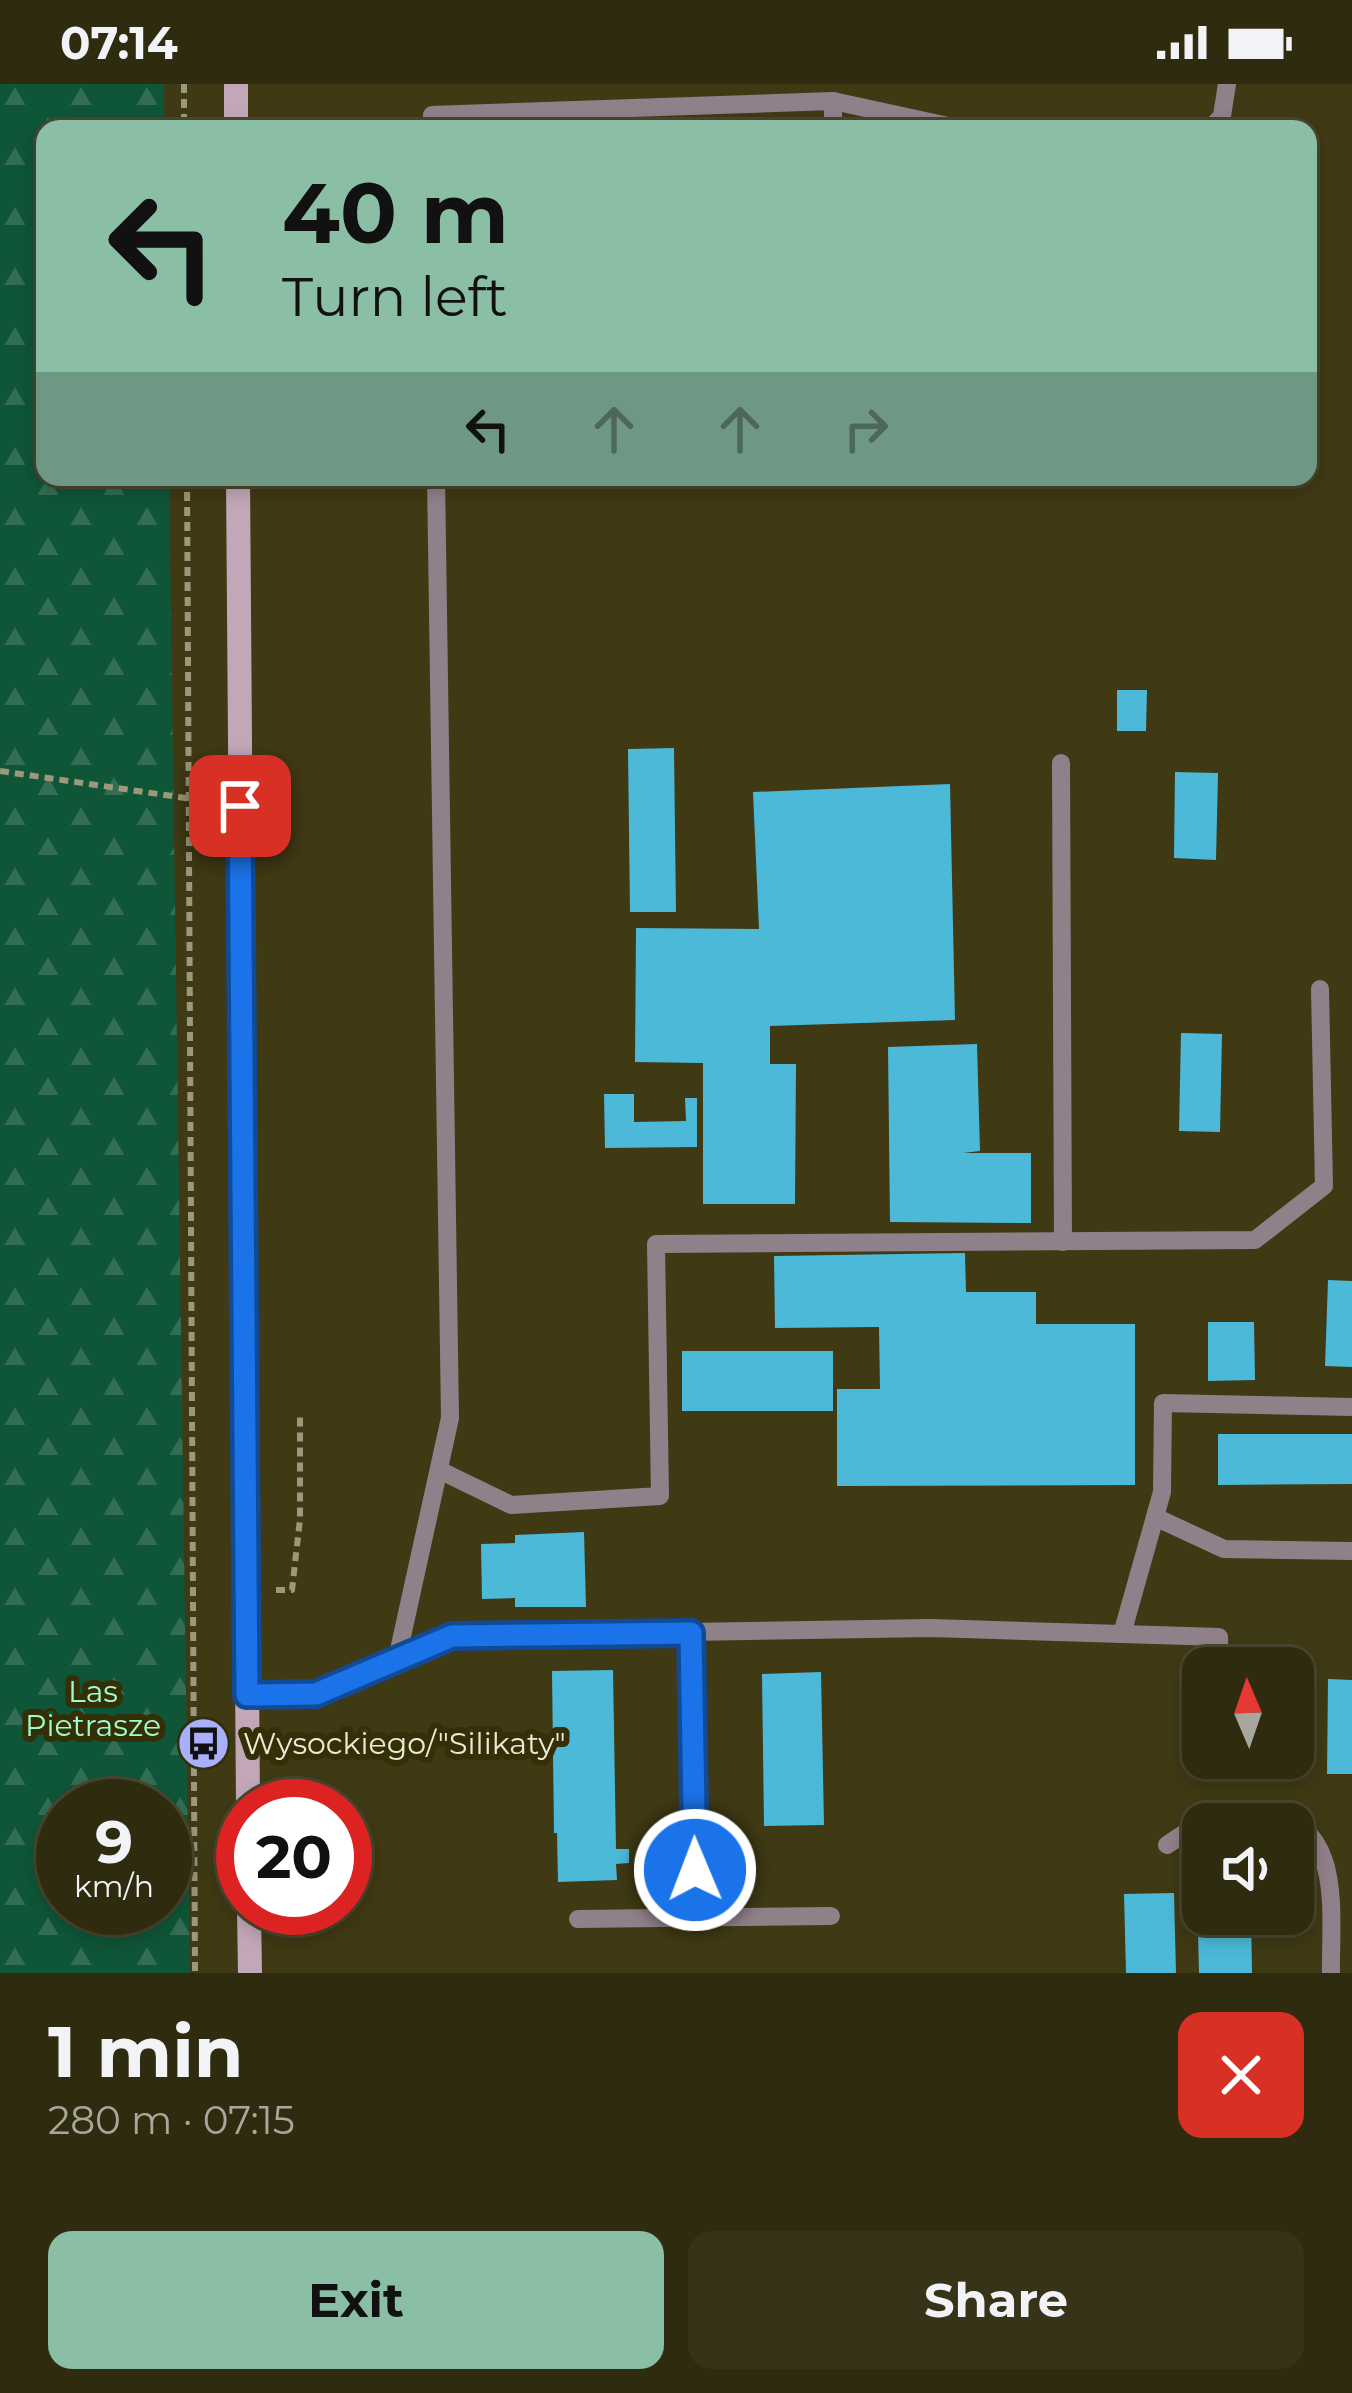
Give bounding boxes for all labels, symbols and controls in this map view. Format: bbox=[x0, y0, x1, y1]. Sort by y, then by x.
text: 07:14 bbox=[60, 15, 178, 70]
text: 40 m bbox=[282, 162, 509, 264]
icon: left bbox=[84, 168, 240, 324]
text: Turn left bbox=[282, 264, 508, 330]
icon: left bbox=[455, 396, 521, 462]
icon: ahead bbox=[581, 396, 647, 462]
icon: ahead bbox=[707, 396, 773, 462]
icon: right bbox=[833, 396, 899, 462]
pin bbox=[189, 755, 291, 857]
icon: arrive bbox=[207, 773, 273, 839]
north arrow bbox=[1182, 1647, 1314, 1779]
map controls bbox=[1182, 1647, 1314, 1935]
park label: Las Pietrasze bbox=[25, 1673, 161, 1744]
bus stop icon: Wysockiego/"Silikaty" bbox=[176, 1716, 232, 1772]
place label: Wysockiego/"Silikaty" bbox=[243, 1725, 566, 1762]
speed limit sign: 20 bbox=[216, 1779, 372, 1935]
button: sound bbox=[1182, 1803, 1314, 1935]
text: 9 bbox=[95, 1805, 133, 1878]
position arrow bbox=[632, 1807, 758, 1933]
text: km/h bbox=[74, 1868, 154, 1905]
text: 1 min bbox=[48, 2007, 244, 2095]
button: close bbox=[1178, 2012, 1304, 2138]
text: 280 m · 07:15 bbox=[48, 2096, 295, 2144]
button: Exit bbox=[48, 2231, 664, 2369]
button: Share bbox=[688, 2231, 1304, 2369]

